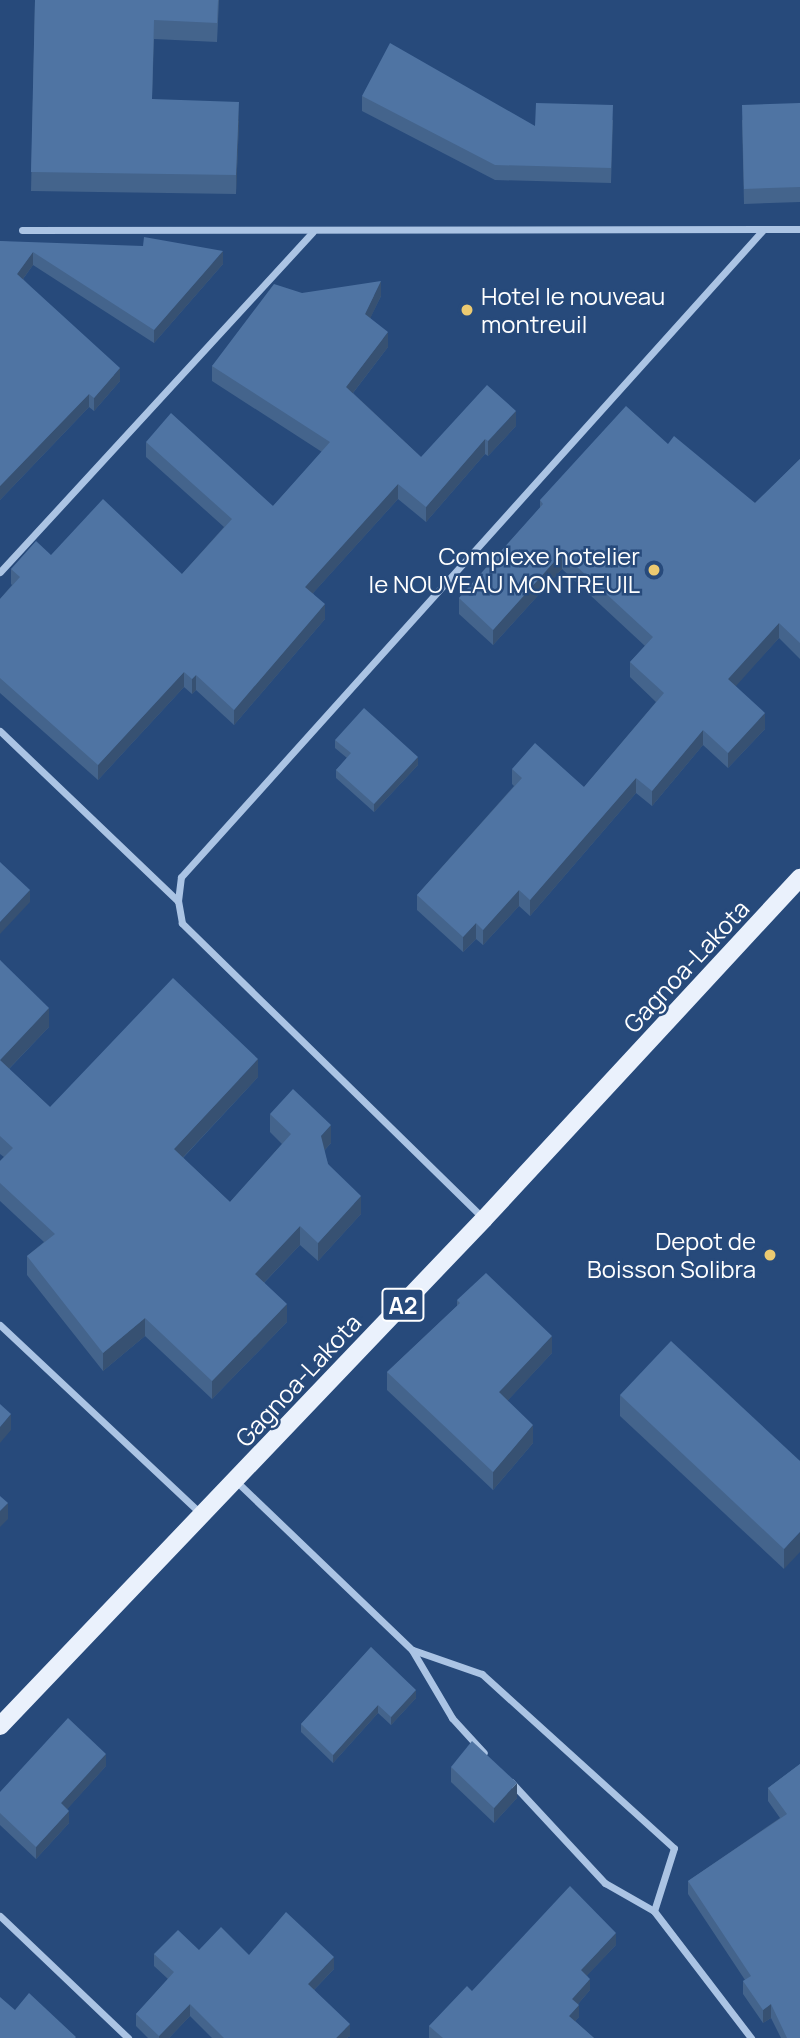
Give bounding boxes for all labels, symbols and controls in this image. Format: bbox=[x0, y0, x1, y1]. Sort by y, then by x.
place label: Hotel le nouveau montreuil bbox=[481, 282, 665, 338]
marker: Hotel le nouveau montreuil bbox=[459, 302, 475, 318]
place label: Complexe hotelier le NOUVEAU MONTREUIL bbox=[369, 542, 640, 598]
marker: Complexe hotelier le NOUVEAU MONTREUIL bbox=[646, 562, 662, 578]
street label: Gagnoa-Lakota bbox=[617, 894, 755, 1038]
place label: Depot de Boisson Solibra bbox=[587, 1227, 756, 1283]
marker: Depot de Boisson Solibra bbox=[762, 1247, 778, 1263]
road number: A2 bbox=[380, 1286, 426, 1324]
street label: Gagnoa-Lakota bbox=[229, 1308, 367, 1452]

